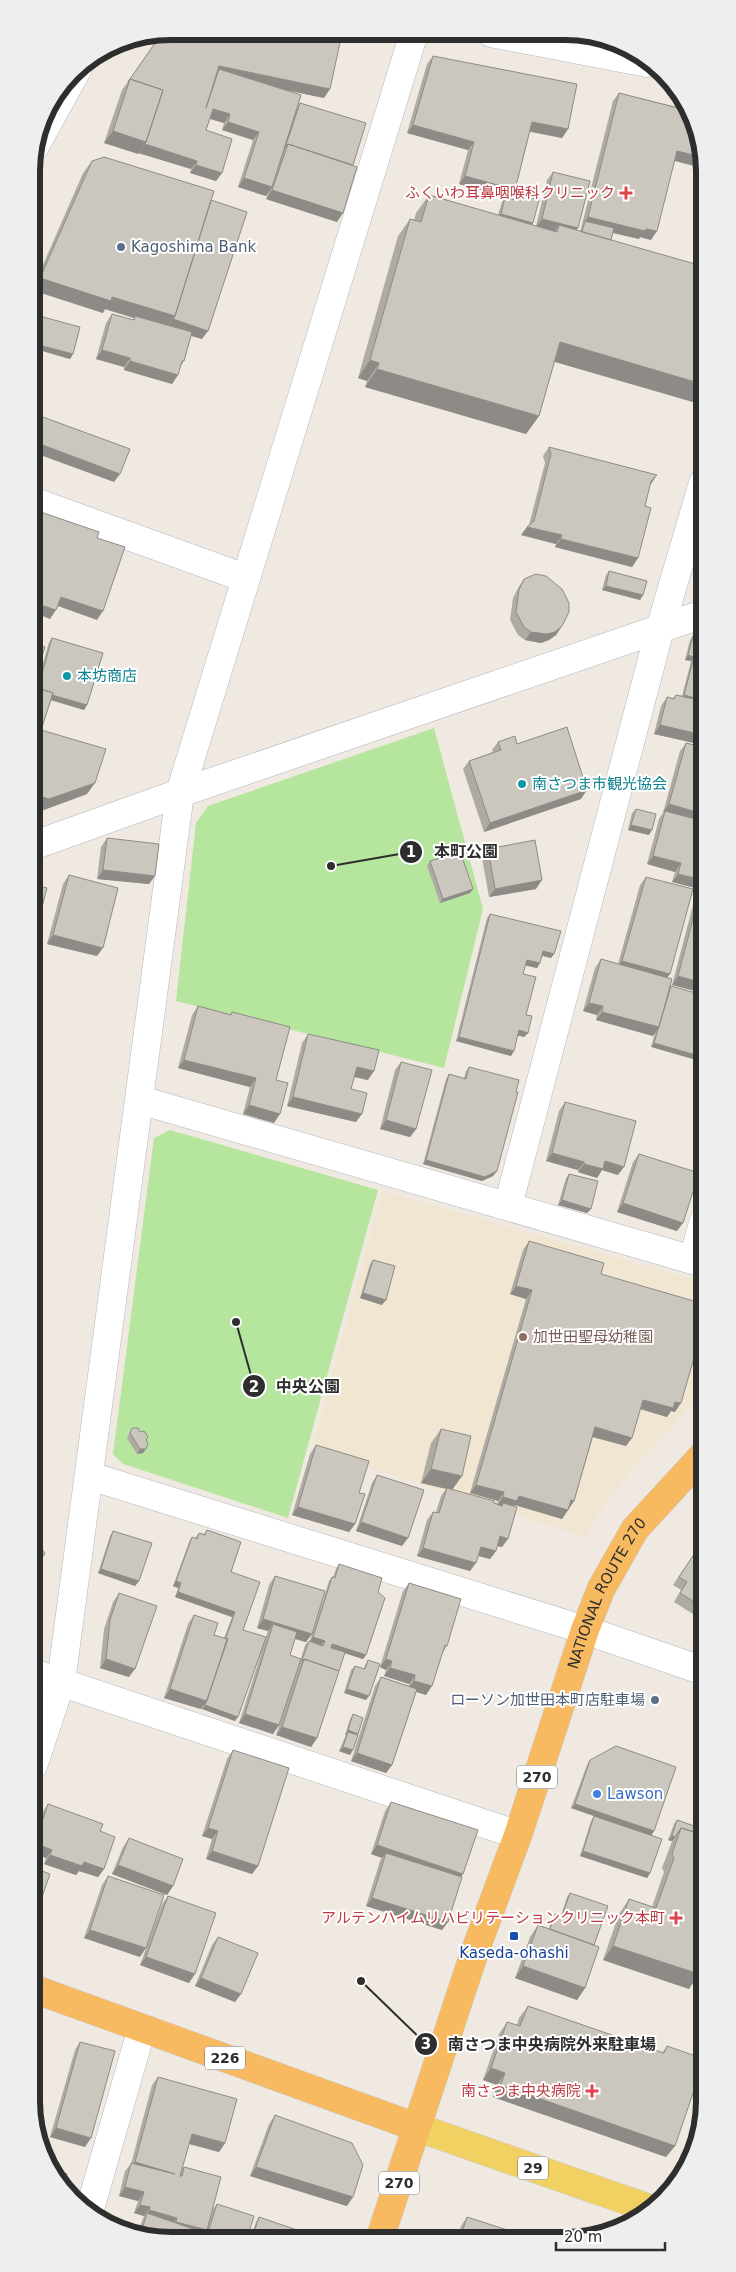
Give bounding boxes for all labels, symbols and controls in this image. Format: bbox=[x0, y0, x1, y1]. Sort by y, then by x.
place label: ふくいわ耳鼻咽喉科クリニック bbox=[405, 184, 615, 202]
marker: ふくいわ耳鼻咽喉科クリニック bbox=[619, 186, 633, 200]
place label: Kagoshima Bank bbox=[131, 238, 257, 256]
marker: Kagoshima Bank bbox=[115, 241, 127, 253]
place label: 本坊商店 bbox=[77, 667, 137, 685]
marker: 本坊商店 bbox=[61, 670, 73, 682]
place label: 南さつま市観光協会 bbox=[532, 775, 667, 793]
marker: 南さつま市観光協会 bbox=[516, 778, 528, 790]
callout: 本町公園 bbox=[399, 836, 508, 867]
text: 本町公園 bbox=[434, 842, 498, 861]
text: 1 bbox=[406, 843, 416, 861]
place label: 加世田聖母幼稚園 bbox=[533, 1328, 653, 1346]
marker: 加世田聖母幼稚園 bbox=[517, 1331, 529, 1343]
callout: 中央公園 bbox=[241, 1371, 350, 1402]
text: 中央公園 bbox=[276, 1377, 340, 1396]
text: 2 bbox=[249, 1378, 259, 1396]
street label: NATIONAL ROUTE 270 bbox=[564, 1514, 650, 1671]
place label: ローソン加世田本町店駐車場 bbox=[450, 1691, 645, 1709]
marker: ローソン加世田本町店駐車場 bbox=[649, 1694, 661, 1706]
road number: 270 bbox=[517, 1765, 557, 1788]
place label: Lawson bbox=[607, 1785, 663, 1803]
marker: Lawson bbox=[591, 1788, 603, 1800]
place label: アルテンハイムリハビリテーションクリニック本町 bbox=[321, 1909, 665, 1927]
marker: アルテンハイムリハビリテーションクリニック本町 bbox=[669, 1911, 683, 1925]
marker: Kaseda-ohashi bbox=[508, 1930, 520, 1942]
place label: Kaseda-ohashi bbox=[459, 1944, 569, 1962]
callout: 南さつま中央病院外来駐車場 bbox=[413, 2029, 666, 2060]
text: 3 bbox=[421, 2035, 431, 2053]
text: 南さつま中央病院外来駐車場 bbox=[448, 2035, 656, 2054]
road number: 226 bbox=[205, 2046, 245, 2070]
place label: 南さつま中央病院 bbox=[461, 2082, 581, 2100]
marker: 南さつま中央病院 bbox=[585, 2084, 599, 2098]
road number: 29 bbox=[518, 2156, 548, 2180]
road number: 270 bbox=[379, 2172, 419, 2194]
scale bar bbox=[556, 2220, 665, 2252]
text: 20 m bbox=[564, 2228, 602, 2246]

